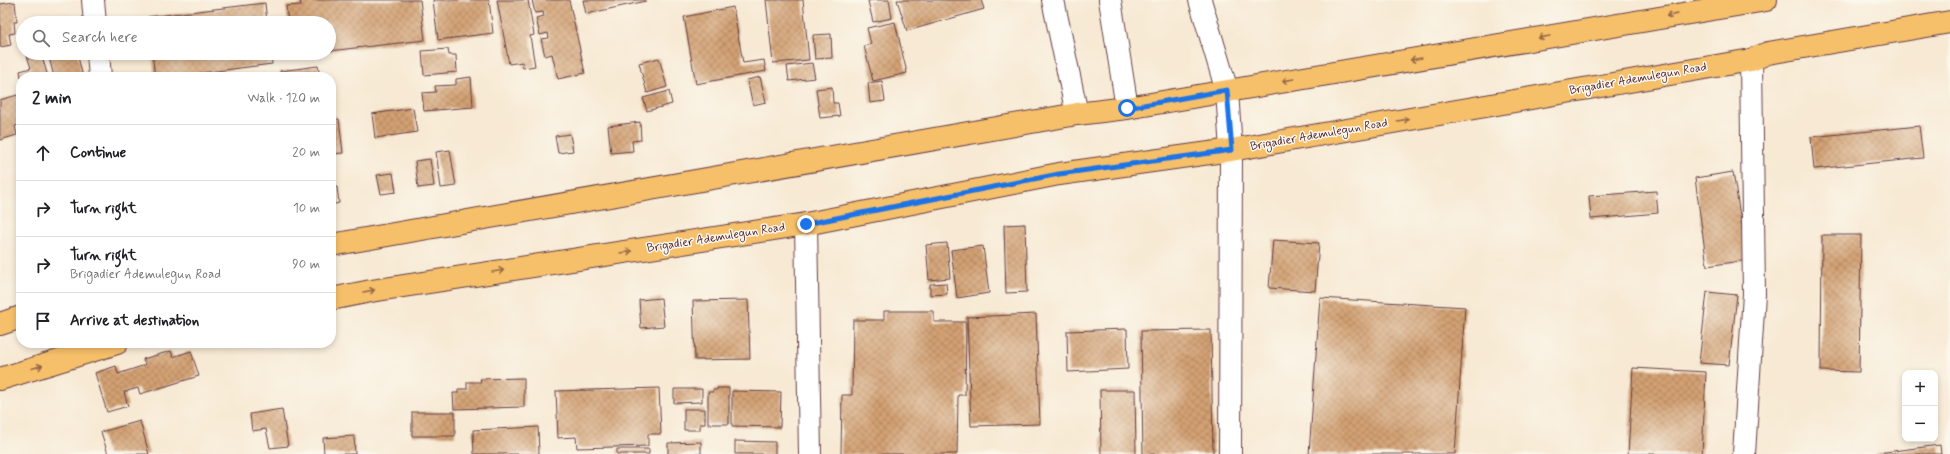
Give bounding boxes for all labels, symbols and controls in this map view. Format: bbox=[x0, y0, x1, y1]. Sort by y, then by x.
one-way arrow bbox=[1666, 11, 1679, 19]
search box bbox=[16, 16, 336, 60]
icon: search bbox=[30, 27, 52, 49]
text: Search here bbox=[62, 28, 138, 48]
one-way arrow bbox=[1538, 33, 1551, 41]
one-way arrow bbox=[1410, 55, 1423, 63]
street label: Brigadier Ademulegun Road bbox=[1568, 59, 1708, 99]
one-way arrow bbox=[1281, 76, 1294, 84]
text: 2 min bbox=[32, 87, 72, 109]
text: Walk · 120 m bbox=[248, 90, 320, 107]
route start bbox=[1118, 99, 1136, 117]
street label: Brigadier Ademulegun Road bbox=[1249, 115, 1389, 155]
one-way arrow bbox=[1396, 116, 1409, 124]
icon: ahead bbox=[32, 142, 54, 164]
text: Continue bbox=[70, 143, 126, 163]
text: 20 m bbox=[292, 144, 320, 161]
icon: right bbox=[32, 198, 54, 220]
text: Turn right bbox=[70, 199, 137, 219]
text: 10 m bbox=[293, 200, 320, 217]
route end bbox=[797, 215, 815, 233]
street label: Brigadier Ademulegun Road bbox=[646, 219, 786, 257]
text: Turn right bbox=[70, 246, 137, 266]
one-way arrow bbox=[619, 248, 632, 256]
icon: right bbox=[32, 254, 54, 276]
text: 90 m bbox=[292, 256, 320, 273]
text: Brigadier Ademulegun Road bbox=[70, 266, 221, 283]
one-way arrow bbox=[491, 267, 504, 275]
one-way arrow bbox=[362, 287, 375, 295]
icon: arrive bbox=[32, 310, 54, 332]
text: Arrive at destination bbox=[70, 311, 199, 331]
one-way arrow bbox=[31, 363, 44, 370]
map controls bbox=[1902, 370, 1938, 442]
button: + bbox=[1902, 370, 1938, 406]
button: − bbox=[1902, 406, 1938, 442]

